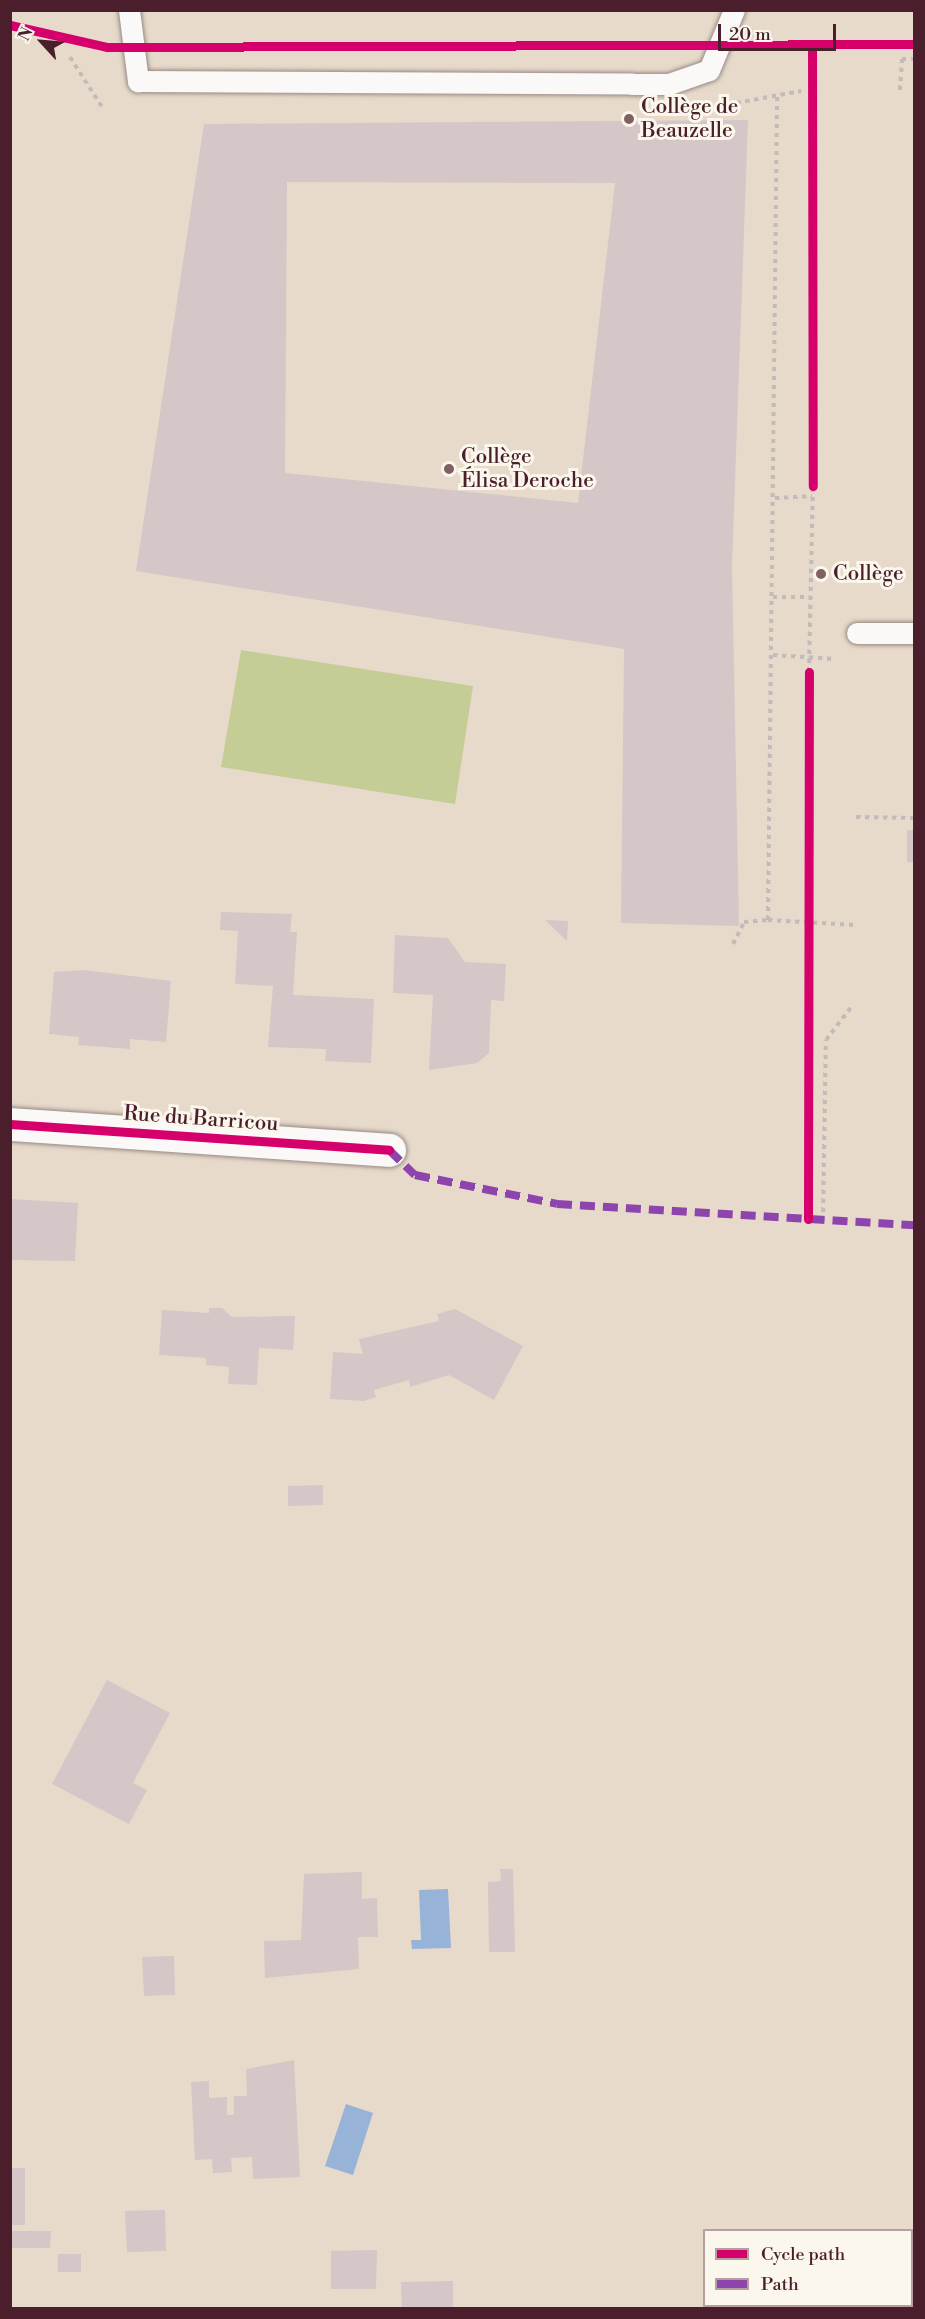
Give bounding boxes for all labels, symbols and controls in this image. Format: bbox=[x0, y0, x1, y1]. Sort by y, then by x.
north arrow bbox=[12, 12, 72, 72]
scale bar bbox=[721, 12, 840, 50]
text: 20 m bbox=[729, 23, 771, 46]
text: N bbox=[14, 24, 38, 44]
place label: Collège de Beauzelle bbox=[641, 94, 738, 144]
marker: Collège de Beauzelle bbox=[622, 112, 636, 126]
place label: Collège Élisa Deroche bbox=[461, 444, 594, 494]
marker: Collège Élisa Deroche bbox=[442, 462, 456, 476]
place label: Collège bbox=[833, 561, 903, 587]
marker: Collège bbox=[814, 567, 828, 581]
street label: Rue du Barricou bbox=[123, 1101, 279, 1137]
legend bbox=[703, 2229, 913, 2307]
text: Cycle path bbox=[761, 2243, 845, 2266]
text: Path bbox=[761, 2273, 799, 2296]

